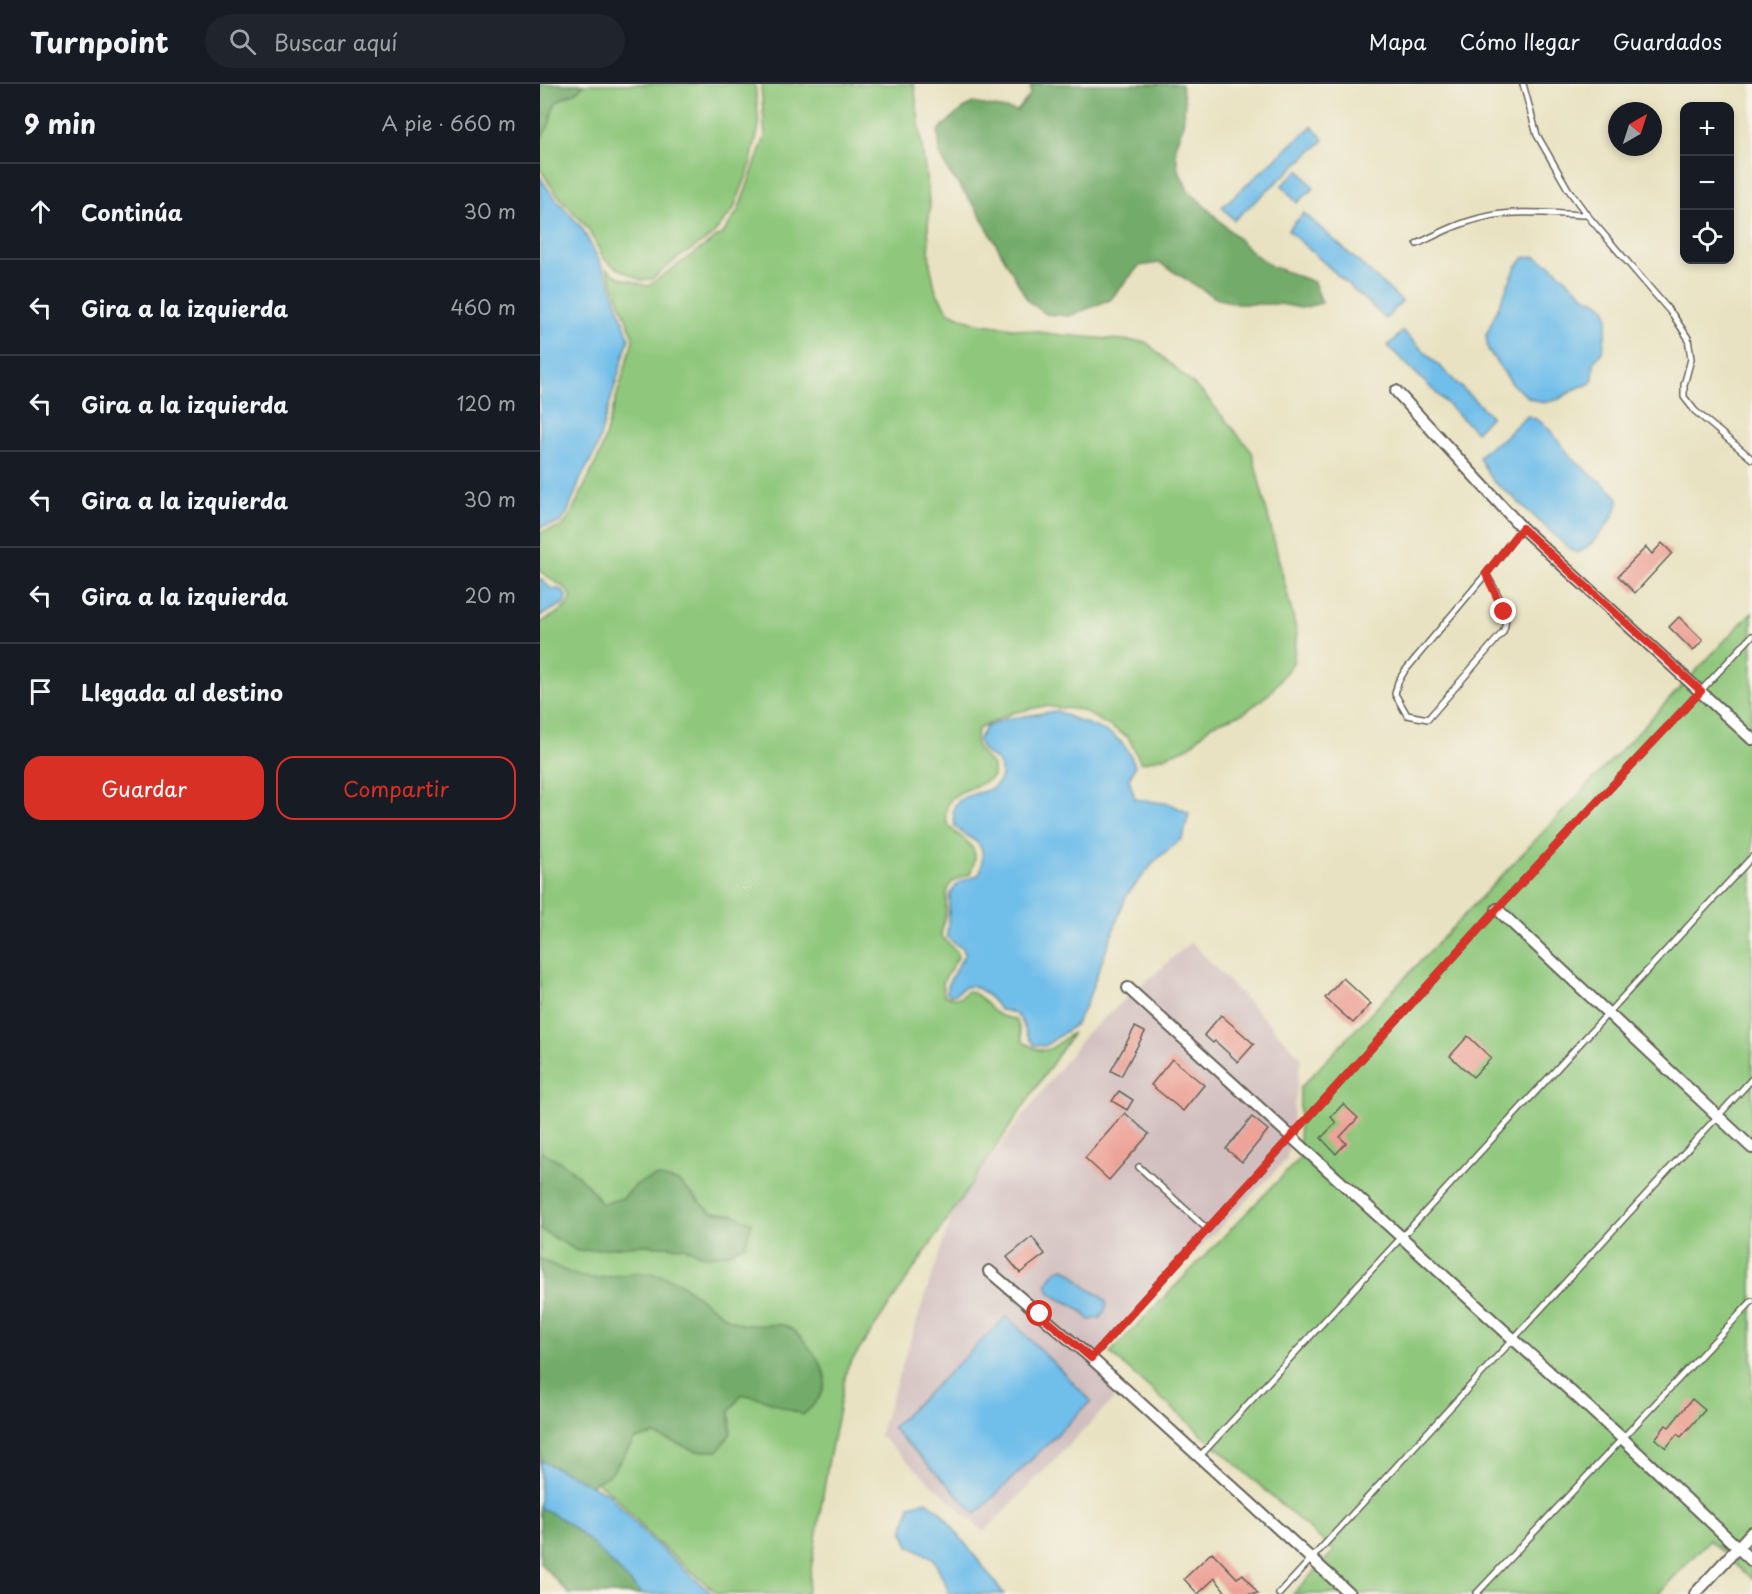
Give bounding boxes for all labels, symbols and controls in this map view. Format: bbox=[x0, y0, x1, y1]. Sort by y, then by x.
search box bbox=[205, 14, 625, 68]
text: Turnpoint bbox=[30, 20, 169, 63]
icon: search bbox=[226, 25, 259, 58]
text: Buscar aquí bbox=[274, 25, 398, 58]
text: Mapa bbox=[1369, 25, 1427, 57]
text: Cómo llegar bbox=[1460, 25, 1580, 57]
text: Guardados bbox=[1613, 25, 1722, 57]
north arrow bbox=[1608, 102, 1662, 156]
map controls bbox=[1680, 102, 1734, 264]
button: + bbox=[1680, 102, 1734, 156]
text: 9 min bbox=[24, 104, 96, 143]
text: A pie · 660 m bbox=[381, 108, 516, 138]
button: − bbox=[1680, 156, 1734, 210]
icon: ahead bbox=[24, 195, 57, 228]
text: Continúa bbox=[81, 195, 183, 228]
text: 30 m bbox=[463, 196, 516, 226]
button: locate bbox=[1680, 210, 1734, 264]
icon: left bbox=[24, 291, 57, 324]
text: Gira a la izquierda bbox=[81, 291, 288, 324]
text: 460 m bbox=[450, 292, 516, 322]
icon: left bbox=[24, 387, 57, 420]
text: Gira a la izquierda bbox=[81, 387, 288, 420]
text: 120 m bbox=[457, 388, 516, 418]
icon: left bbox=[24, 483, 57, 516]
text: Gira a la izquierda bbox=[81, 483, 288, 516]
text: 30 m bbox=[463, 484, 516, 514]
icon: left bbox=[24, 579, 57, 612]
text: Gira a la izquierda bbox=[81, 579, 288, 612]
text: 20 m bbox=[464, 580, 516, 610]
route end bbox=[1490, 598, 1516, 624]
icon: arrive bbox=[24, 675, 57, 708]
text: Llegada al destino bbox=[81, 675, 283, 708]
button: Guardar bbox=[24, 756, 264, 820]
button: Compartir bbox=[276, 756, 516, 820]
route start bbox=[1026, 1300, 1052, 1326]

